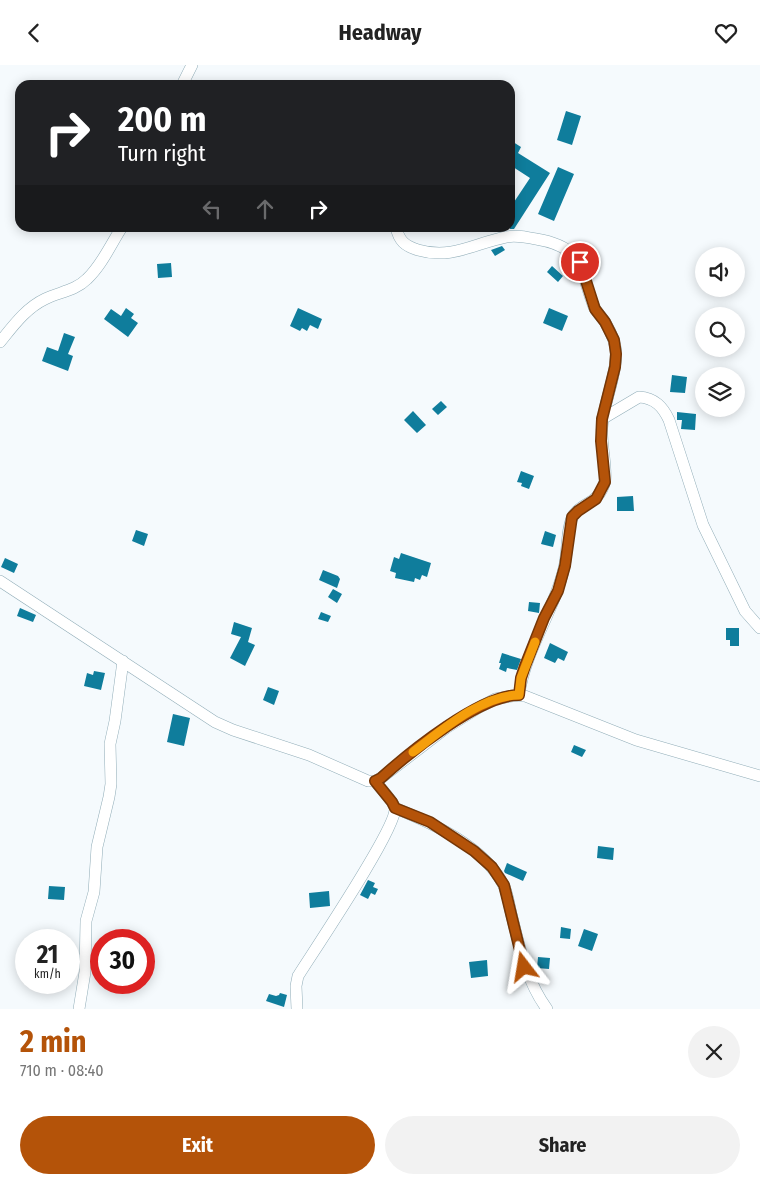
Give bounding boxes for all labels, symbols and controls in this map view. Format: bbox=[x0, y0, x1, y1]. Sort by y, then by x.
icon: back bbox=[20, 19, 48, 47]
text: Headway bbox=[339, 19, 421, 46]
icon: heart bbox=[712, 19, 740, 47]
text: 200 m bbox=[118, 98, 206, 140]
icon: right bbox=[35, 100, 100, 165]
text: Turn right bbox=[118, 140, 206, 167]
icon: left bbox=[198, 195, 226, 223]
icon: ahead bbox=[251, 195, 279, 223]
icon: right bbox=[304, 195, 332, 223]
pin bbox=[559, 241, 601, 283]
map controls bbox=[695, 247, 745, 417]
button: sound bbox=[695, 247, 745, 297]
icon: arrive bbox=[566, 248, 594, 276]
button: search bbox=[695, 307, 745, 357]
button: layers bbox=[695, 367, 745, 417]
speed limit sign: 30 bbox=[90, 929, 155, 994]
text: 21 bbox=[37, 940, 58, 970]
position arrow bbox=[497, 940, 549, 992]
text: km/h bbox=[34, 967, 61, 981]
text: 2 min bbox=[20, 1024, 87, 1060]
button: close bbox=[688, 1026, 740, 1078]
text: 710 m · 08:40 bbox=[20, 1061, 104, 1080]
button: Exit bbox=[20, 1116, 375, 1174]
button: Share bbox=[385, 1116, 740, 1174]

